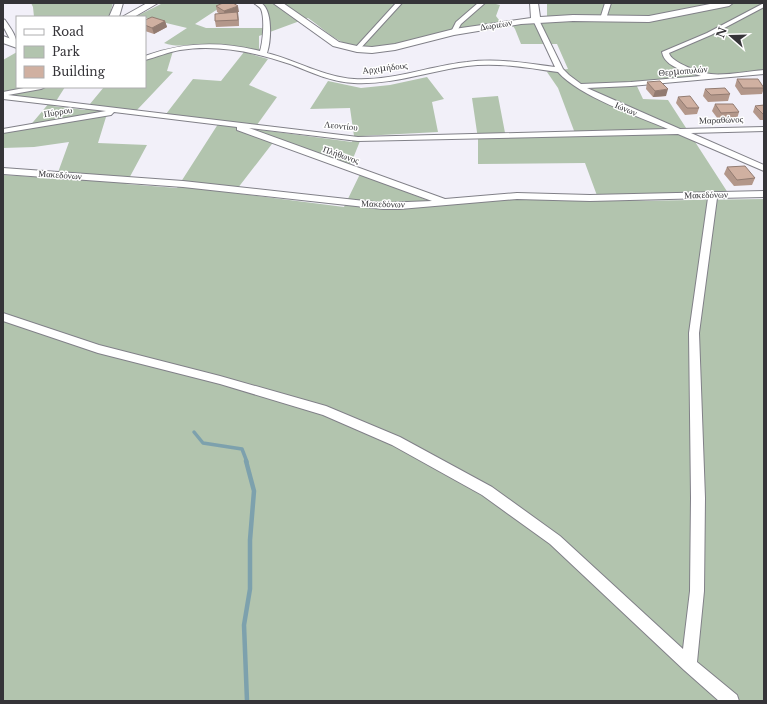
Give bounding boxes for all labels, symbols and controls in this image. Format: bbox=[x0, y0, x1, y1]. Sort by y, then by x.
legend bbox=[16, 16, 146, 88]
north arrow bbox=[711, 16, 751, 56]
street label: Δωριέων bbox=[479, 17, 513, 32]
text: Road bbox=[52, 24, 84, 39]
text: N bbox=[713, 25, 730, 40]
text: Park bbox=[52, 44, 80, 59]
street label: Αρχιμήδους bbox=[362, 59, 409, 76]
street label: Θερμοπυλών bbox=[658, 63, 708, 78]
text: Building bbox=[52, 64, 106, 79]
street label: Ιώνων bbox=[613, 99, 639, 118]
street label: Πύρρου bbox=[43, 104, 74, 119]
street label: Μαραθώνος bbox=[699, 113, 744, 126]
street label: Λεοντίου bbox=[324, 118, 359, 133]
street label: Πλήθωνος bbox=[321, 143, 361, 166]
street label: Μακεδόνων bbox=[38, 167, 82, 182]
street label: Μακεδόνων bbox=[684, 189, 728, 200]
street label: Μακεδόνων bbox=[361, 198, 405, 209]

